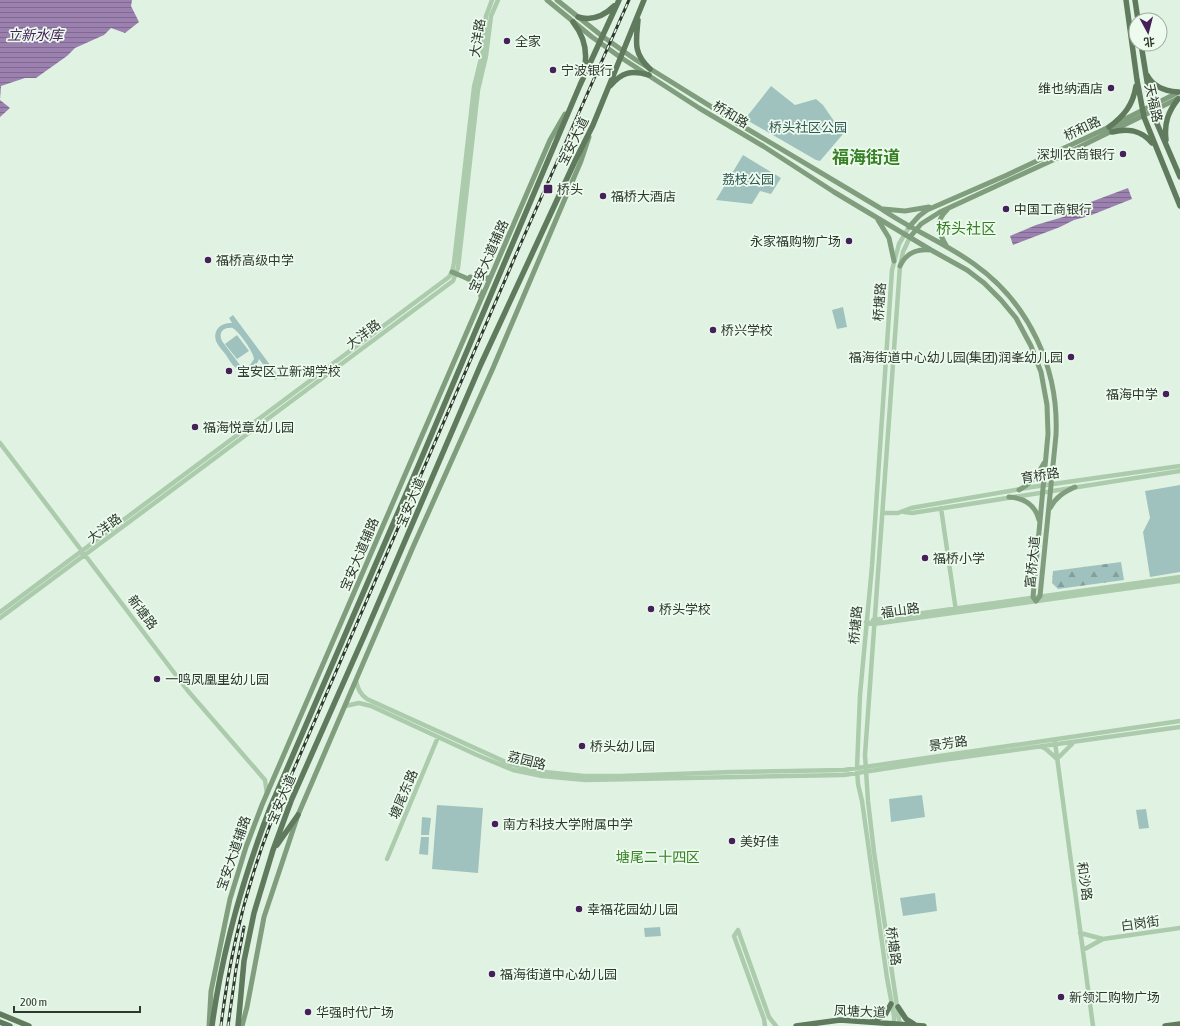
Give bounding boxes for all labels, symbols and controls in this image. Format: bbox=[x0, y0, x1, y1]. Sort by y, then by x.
north arrow bbox=[1128, 12, 1168, 52]
street label: 大洋路 bbox=[467, 18, 488, 59]
water label: 立新水库 bbox=[7, 27, 65, 43]
place label: 全家 bbox=[515, 34, 541, 49]
text: 北 bbox=[1143, 35, 1155, 49]
marker: 全家 bbox=[502, 36, 512, 46]
place label: 宁波银行 bbox=[561, 63, 613, 78]
marker: 宁波银行 bbox=[548, 65, 558, 75]
place label: 维也纳酒店 bbox=[1038, 81, 1103, 96]
street label: 天福路 bbox=[1142, 82, 1165, 124]
marker: 维也纳酒店 bbox=[1106, 83, 1116, 93]
street label: 桥和路 bbox=[710, 98, 751, 131]
street label: 桥和路 bbox=[1061, 113, 1103, 143]
street label: 宝安大道 bbox=[555, 115, 592, 168]
park label: 桥头社区公园 bbox=[769, 120, 847, 135]
district label: 福海街道 bbox=[832, 147, 900, 167]
place label: 深圳农商银行 bbox=[1037, 147, 1115, 162]
marker: 深圳农商银行 bbox=[1118, 149, 1128, 159]
park label: 荔枝公园 bbox=[722, 172, 774, 187]
place label: 桥头 bbox=[557, 182, 583, 197]
marker: 桥头 bbox=[542, 183, 554, 195]
place label: 福桥大酒店 bbox=[611, 189, 676, 204]
marker: 福桥大酒店 bbox=[598, 191, 608, 201]
place label: 中国工商银行 bbox=[1014, 202, 1092, 217]
marker: 中国工商银行 bbox=[1001, 204, 1011, 214]
street label: 宝安大道辅路 bbox=[466, 218, 511, 295]
district label: 桥头社区 bbox=[936, 220, 996, 237]
place label: 永家福购物广场 bbox=[750, 234, 841, 249]
marker: 永家福购物广场 bbox=[844, 236, 854, 246]
place label: 福桥高级中学 bbox=[216, 253, 294, 268]
marker: 福桥高级中学 bbox=[203, 255, 213, 265]
street label: 桥塘路 bbox=[871, 282, 888, 322]
street label: 大洋路 bbox=[343, 317, 383, 352]
place label: 桥兴学校 bbox=[721, 323, 773, 338]
marker: 桥兴学校 bbox=[708, 325, 718, 335]
place label: 福海街道中心幼儿园(集团)润峯幼儿园 bbox=[849, 350, 1063, 365]
marker: 福海街道中心幼儿园(集团)润峯幼儿园 bbox=[1066, 352, 1076, 362]
place label: 宝安区立新湖学校 bbox=[237, 364, 341, 379]
marker: 宝安区立新湖学校 bbox=[224, 366, 234, 376]
place label: 福海中学 bbox=[1106, 387, 1158, 402]
marker: 福海中学 bbox=[1161, 389, 1171, 399]
place label: 福海悦章幼儿园 bbox=[203, 420, 294, 435]
marker: 福海悦章幼儿园 bbox=[190, 422, 200, 432]
street label: 育桥路 bbox=[1020, 465, 1061, 486]
street label: 宝安大道 bbox=[393, 475, 428, 529]
street label: 大洋路 bbox=[84, 511, 124, 546]
street label: 宝安大道辅路 bbox=[337, 515, 382, 593]
street label: 富桥大道 bbox=[1022, 535, 1043, 589]
place label: 福桥小学 bbox=[933, 551, 985, 566]
marker: 福桥小学 bbox=[920, 553, 930, 563]
street label: 新塘路 bbox=[125, 592, 160, 632]
street label: 福山路 bbox=[880, 600, 920, 621]
place label: 桥头学校 bbox=[659, 602, 711, 617]
marker: 桥头学校 bbox=[646, 604, 656, 614]
street label: 桥塘路 bbox=[846, 605, 865, 645]
place label: 一鸣凤凰里幼儿园 bbox=[165, 672, 269, 687]
marker: 一鸣凤凰里幼儿园 bbox=[152, 674, 162, 684]
street label: 景芳路 bbox=[928, 733, 968, 754]
place label: 桥头幼儿园 bbox=[590, 739, 655, 754]
marker: 桥头幼儿园 bbox=[577, 741, 587, 751]
street label: 荔园路 bbox=[506, 748, 548, 772]
street label: 塘尾东路 bbox=[386, 767, 421, 821]
street label: 宝安大道 bbox=[264, 772, 299, 826]
street label: 宝安大道辅路 bbox=[214, 814, 253, 892]
place label: 南方科技大学附属中学 bbox=[503, 817, 633, 832]
marker: 南方科技大学附属中学 bbox=[490, 819, 500, 829]
place label: 美好佳 bbox=[740, 834, 779, 849]
marker: 美好佳 bbox=[727, 836, 737, 846]
district label: 塘尾二十四区 bbox=[616, 849, 700, 865]
street label: 和沙路 bbox=[1074, 861, 1095, 901]
place label: 幸福花园幼儿园 bbox=[587, 902, 678, 917]
marker: 幸福花园幼儿园 bbox=[574, 904, 584, 914]
street label: 白岗街 bbox=[1120, 913, 1160, 934]
street label: 桥塘路 bbox=[883, 926, 904, 966]
place label: 福海街道中心幼儿园 bbox=[500, 967, 617, 982]
marker: 福海街道中心幼儿园 bbox=[487, 969, 497, 979]
scale bar bbox=[14, 988, 140, 1014]
place label: 新领汇购物广场 bbox=[1069, 990, 1160, 1005]
marker: 新领汇购物广场 bbox=[1056, 992, 1066, 1002]
text: 200 m bbox=[20, 995, 47, 1009]
street label: 凤塘大道 bbox=[834, 1003, 886, 1020]
place label: 华强时代广场 bbox=[316, 1005, 394, 1020]
marker: 华强时代广场 bbox=[303, 1007, 313, 1017]

